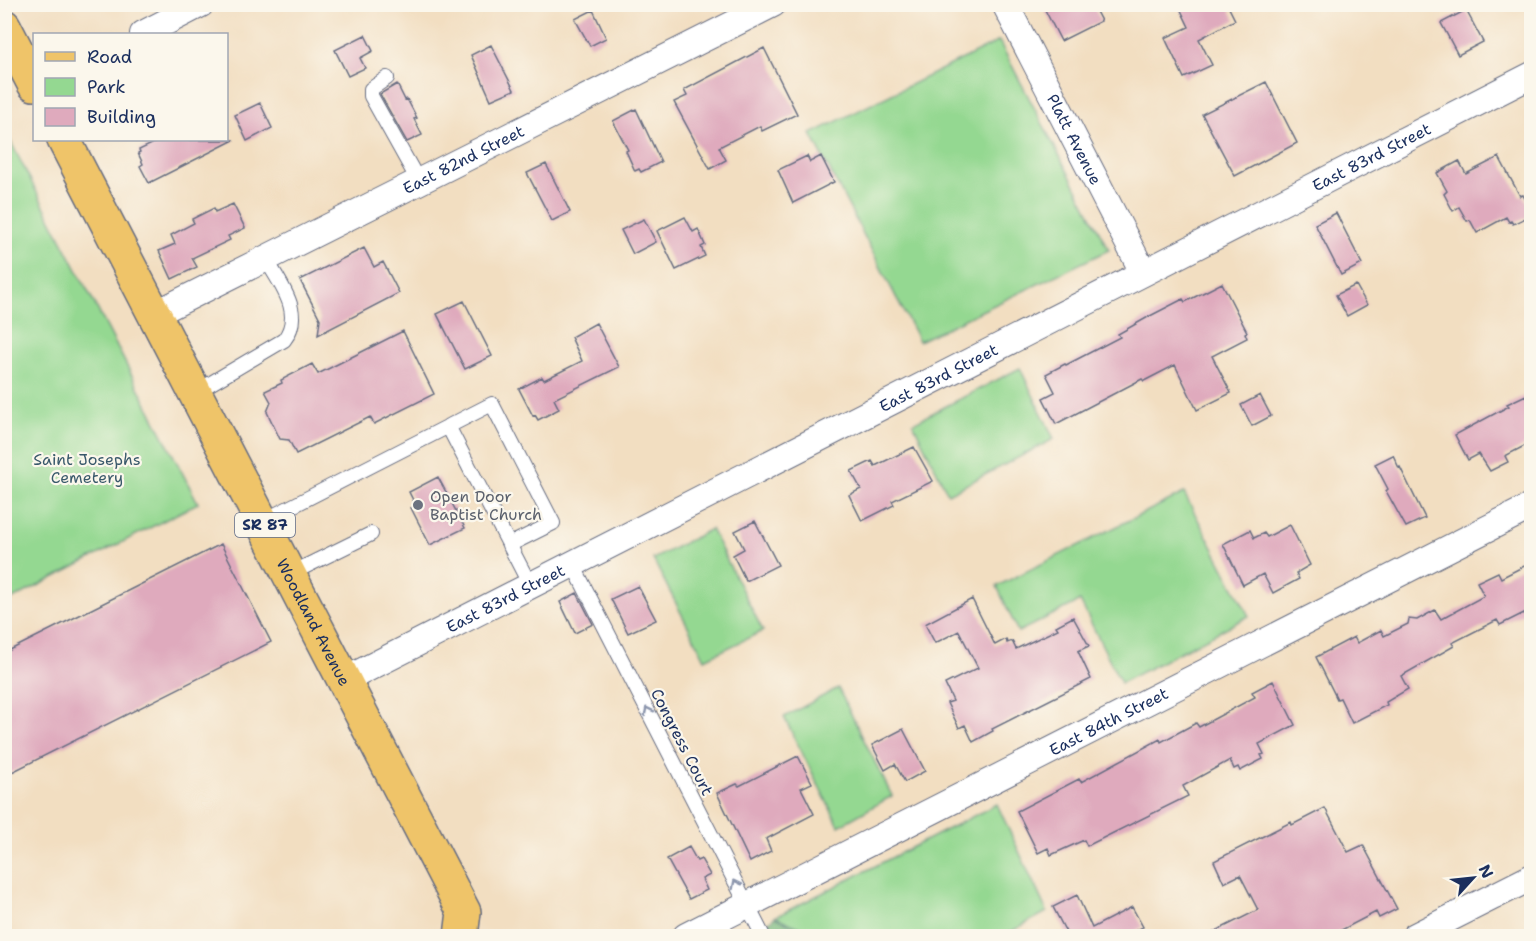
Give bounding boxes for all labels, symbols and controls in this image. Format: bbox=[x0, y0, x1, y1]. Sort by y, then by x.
legend bbox=[33, 33, 228, 141]
text: Road bbox=[87, 45, 132, 69]
text: Park bbox=[87, 75, 126, 99]
street label: Platt Avenue bbox=[1042, 90, 1107, 188]
text: Building bbox=[87, 105, 156, 129]
street label: East 83rd Street bbox=[1309, 118, 1434, 196]
street label: East 82nd Street bbox=[399, 120, 528, 199]
street label: East 83rd Street bbox=[876, 339, 1001, 417]
park label: Saint Josephs Cemetery bbox=[33, 449, 141, 488]
place label: Open Door Baptist Church bbox=[430, 486, 542, 525]
marker: Open Door Baptist Church bbox=[411, 498, 425, 512]
road number: SR 87 bbox=[235, 513, 295, 537]
street label: Woodland Avenue bbox=[272, 555, 356, 689]
street label: East 83rd Street bbox=[443, 559, 568, 637]
street label: East 84th Street bbox=[1046, 682, 1172, 760]
street label: Congress Court bbox=[646, 685, 718, 799]
one-way arrow bbox=[644, 706, 655, 717]
north arrow bbox=[1443, 848, 1503, 908]
text: N bbox=[1474, 861, 1498, 882]
one-way arrow bbox=[732, 880, 744, 891]

